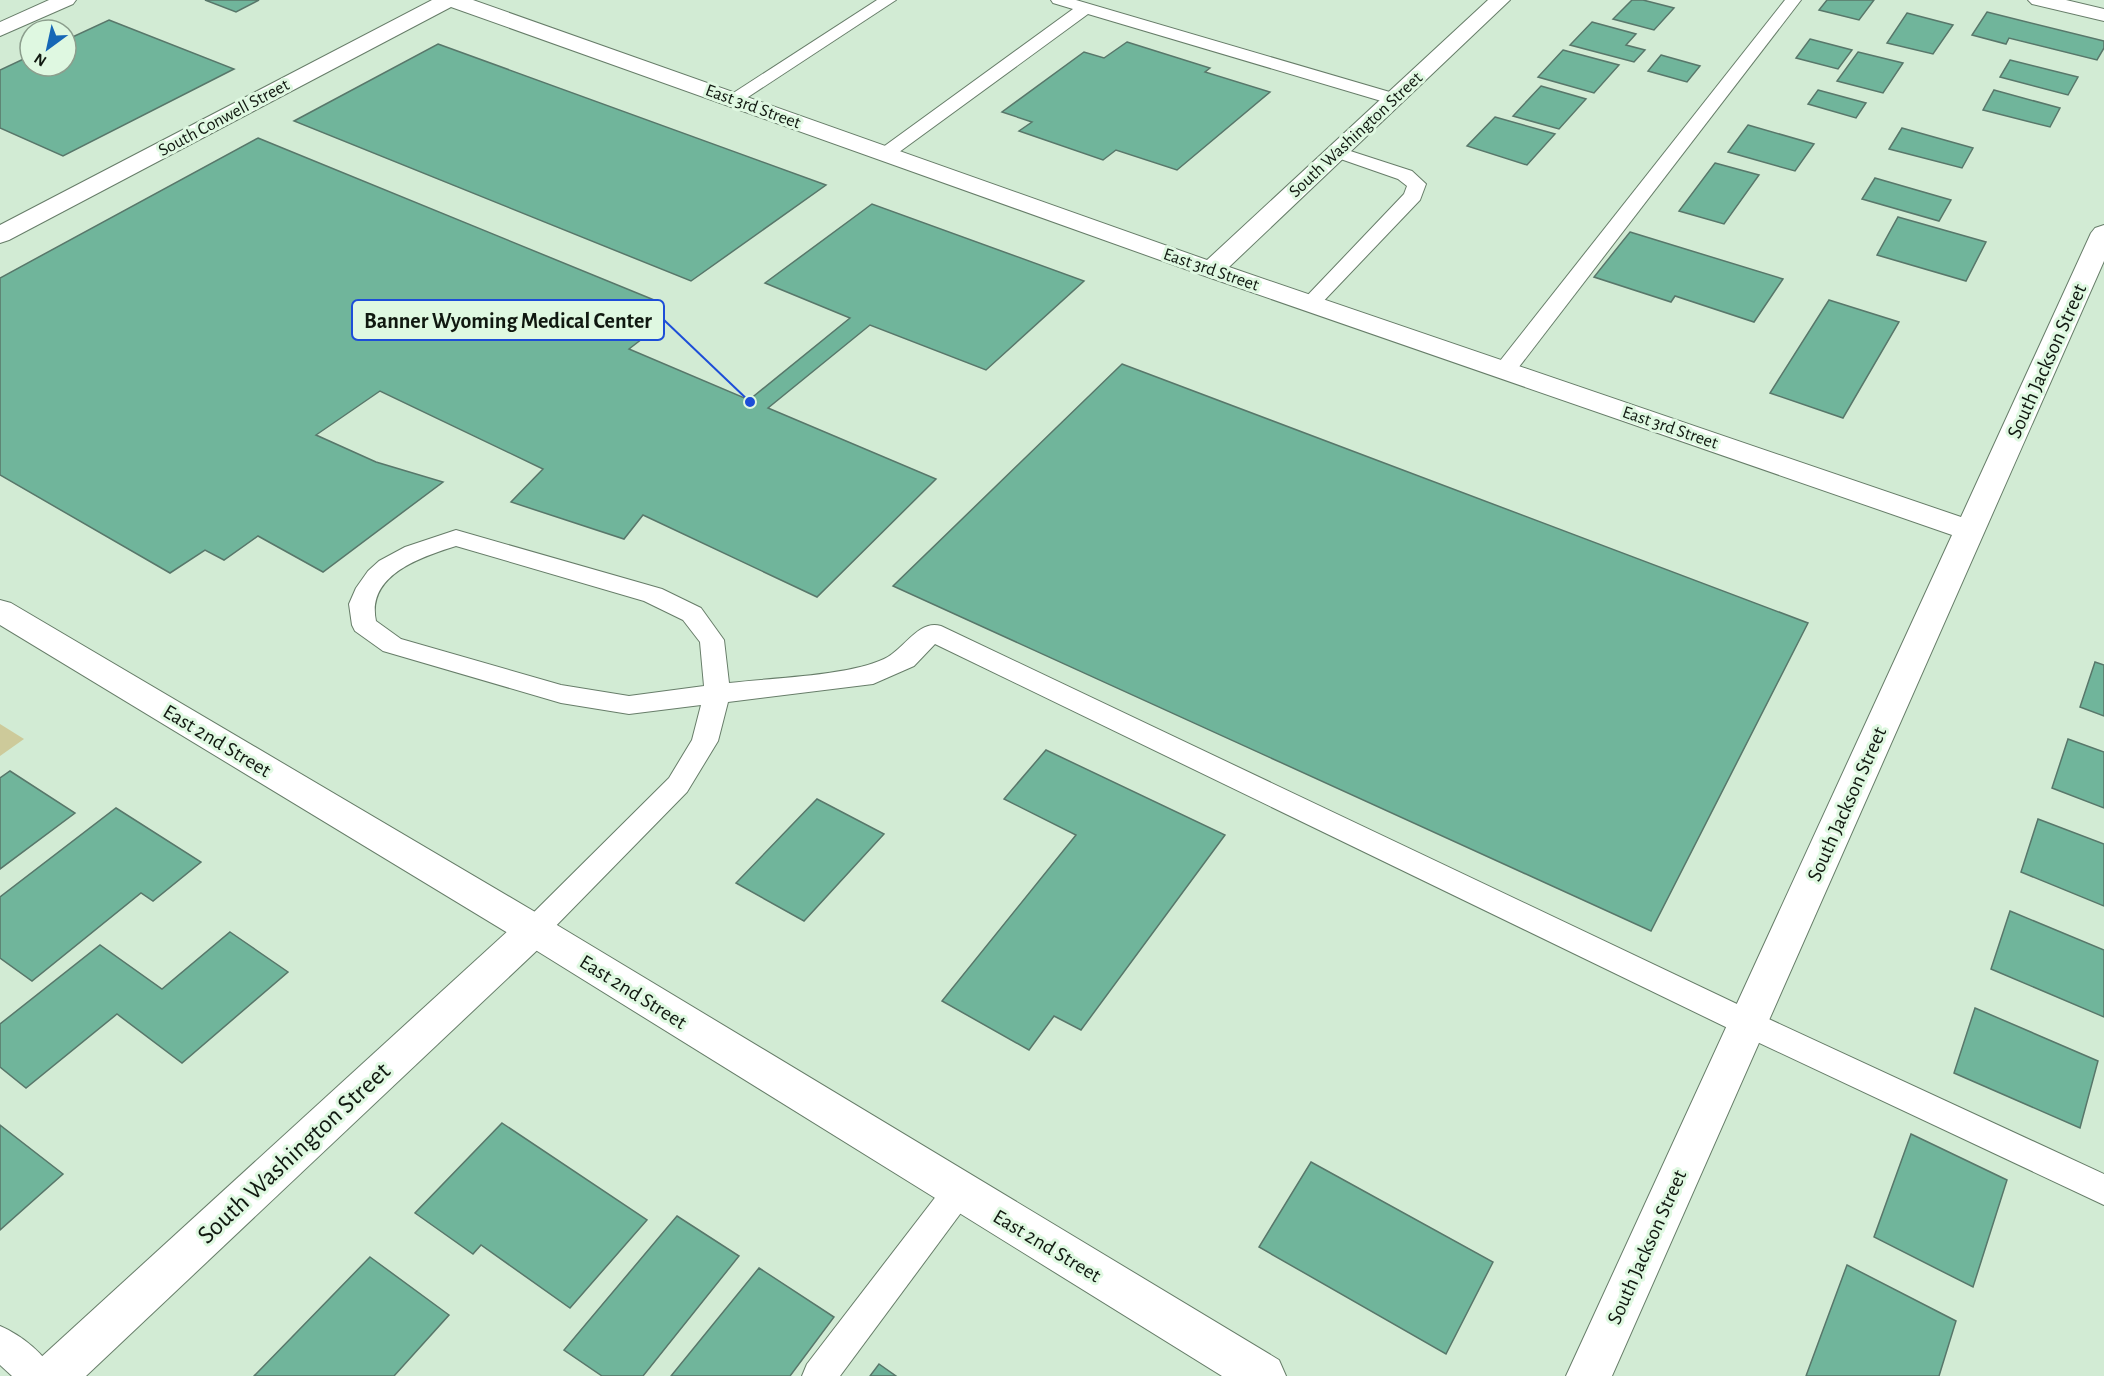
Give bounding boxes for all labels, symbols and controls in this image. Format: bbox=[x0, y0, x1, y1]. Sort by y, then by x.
north arrow bbox=[18, 18, 78, 78]
text: N bbox=[31, 50, 49, 69]
street label: South Washington Street bbox=[1286, 69, 1426, 201]
street label: South Conwell Street bbox=[156, 76, 293, 160]
street label: East 3rd Street bbox=[703, 81, 803, 133]
street label: East 3rd Street bbox=[1161, 245, 1261, 295]
street label: South Jackson Street bbox=[2004, 280, 2091, 441]
callout: Banner Wyoming Medical Center bbox=[352, 300, 664, 340]
text: Banner Wyoming Medical Center bbox=[364, 310, 652, 333]
street label: East 3rd Street bbox=[1620, 403, 1720, 453]
street label: East 2nd Street bbox=[160, 701, 275, 781]
street label: South Jackson Street bbox=[1804, 723, 1891, 884]
street label: East 2nd Street bbox=[576, 951, 690, 1033]
street label: South Washington Street bbox=[193, 1057, 395, 1249]
street label: South Jackson Street bbox=[1604, 1166, 1691, 1327]
street label: East 2nd Street bbox=[990, 1206, 1105, 1286]

